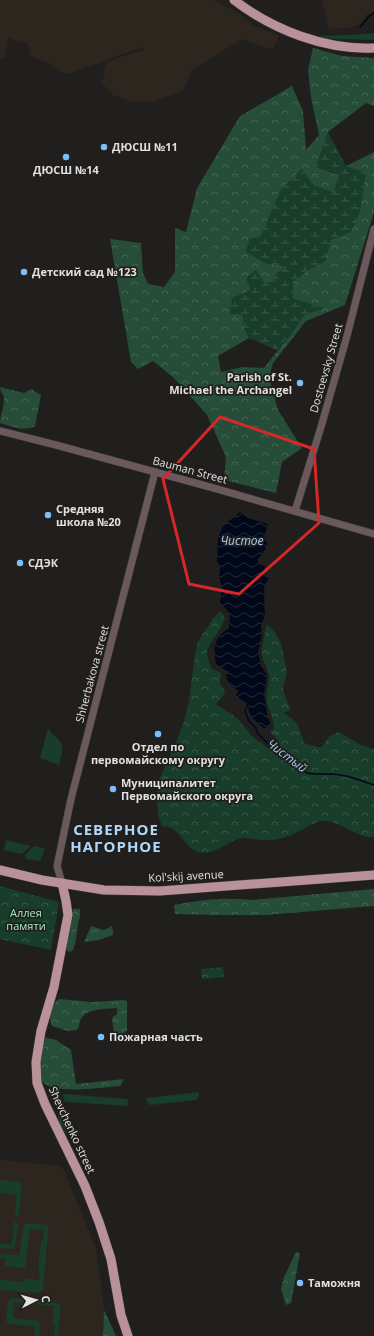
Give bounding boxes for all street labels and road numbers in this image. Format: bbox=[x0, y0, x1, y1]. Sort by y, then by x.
street label: Dostoevsky Street bbox=[306, 321, 345, 414]
street label: Bauman Street bbox=[151, 452, 229, 487]
street label: Shherbakova street bbox=[71, 624, 112, 724]
street label: Kol'skij avenue bbox=[148, 866, 224, 885]
street label: Shevchenko street bbox=[46, 1084, 99, 1176]

